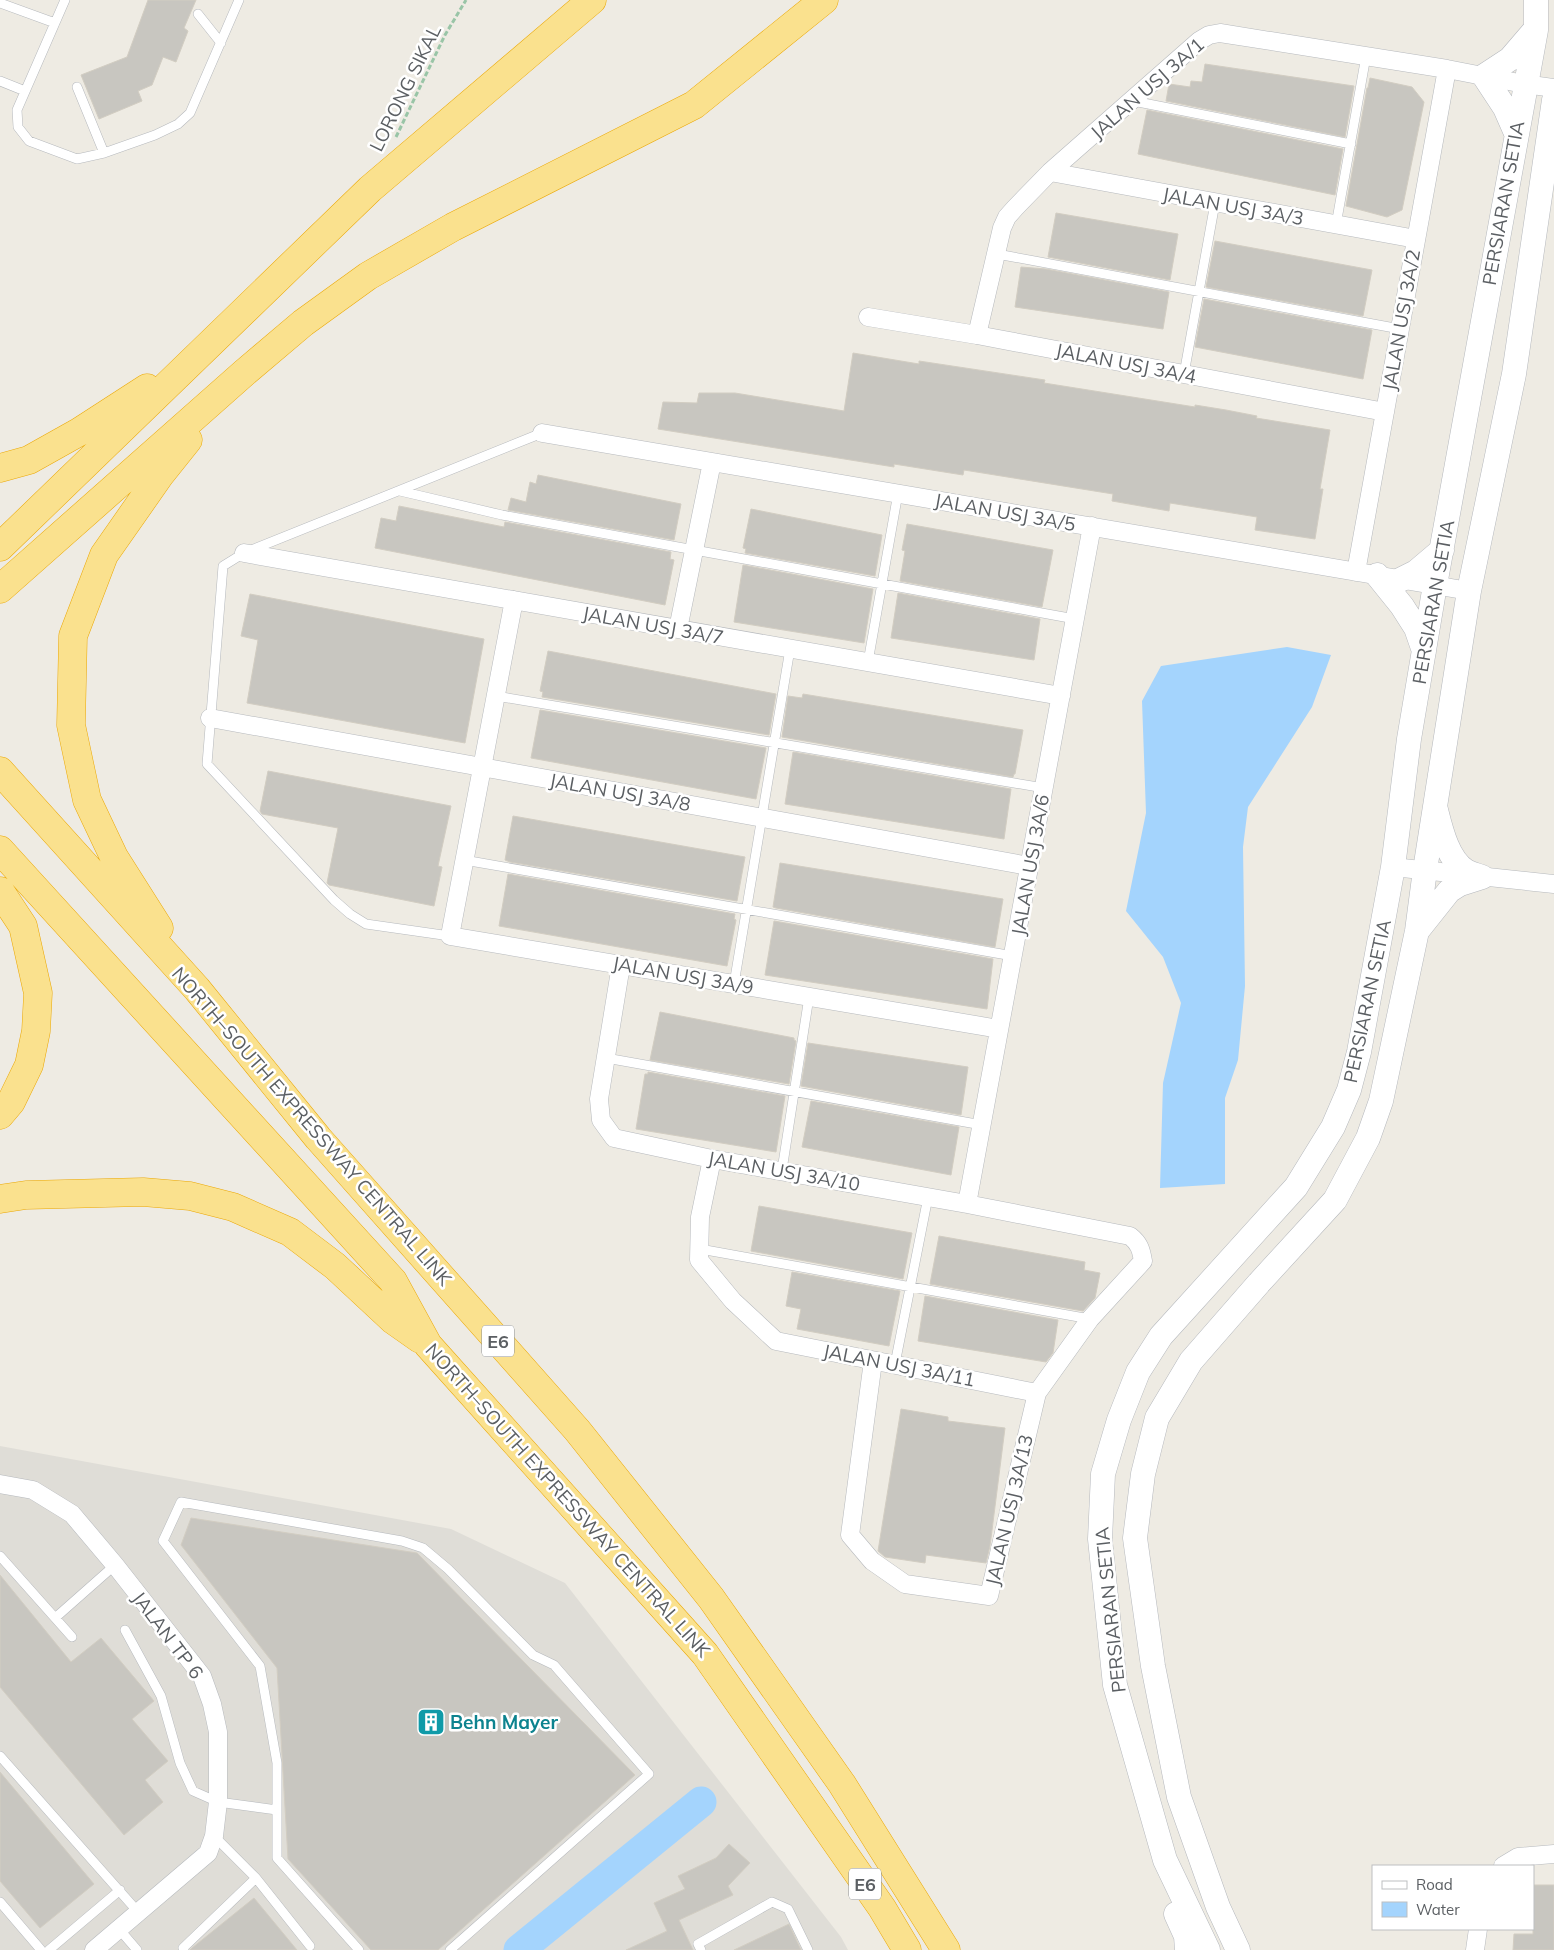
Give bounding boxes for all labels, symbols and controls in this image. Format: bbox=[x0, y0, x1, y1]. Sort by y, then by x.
street label: LORONG SIKAL bbox=[364, 20, 446, 155]
street label: JALAN USJ 3A/1 bbox=[1085, 32, 1209, 144]
street label: PERSIARAN SETIA bbox=[1477, 119, 1529, 287]
street label: JALAN USJ 3A/3 bbox=[1161, 182, 1305, 230]
street label: JALAN USJ 3A/2 bbox=[1377, 248, 1425, 392]
street label: JALAN USJ 3A/4 bbox=[1054, 338, 1198, 388]
street label: JALAN USJ 3A/5 bbox=[933, 488, 1077, 536]
street label: PERSIARAN SETIA bbox=[1407, 518, 1459, 686]
street label: JALAN USJ 3A/7 bbox=[581, 601, 725, 649]
street label: JALAN USJ 3A/8 bbox=[548, 768, 692, 816]
street label: JALAN USJ 3A/6 bbox=[1006, 793, 1054, 937]
street label: PERSIARAN SETIA bbox=[1338, 917, 1396, 1085]
street label: JALAN USJ 3A/9 bbox=[611, 951, 755, 999]
street label: NORTH–SOUTH EXPRESSWAY CENTRAL LINK bbox=[167, 962, 458, 1291]
street label: JALAN USJ 3A/10 bbox=[706, 1146, 862, 1196]
road number: E6 bbox=[482, 1325, 514, 1356]
street label: NORTH–SOUTH EXPRESSWAY CENTRAL LINK bbox=[420, 1338, 716, 1663]
street label: JALAN USJ 3A/11 bbox=[821, 1339, 977, 1391]
street label: JALAN USJ 3A/13 bbox=[980, 1432, 1038, 1588]
street label: PERSIARAN SETIA bbox=[1089, 1526, 1131, 1694]
street label: JALAN TP 6 bbox=[127, 1586, 209, 1684]
building icon: Behn Mayer bbox=[416, 1707, 446, 1737]
place label: Behn Mayer bbox=[450, 1710, 558, 1734]
legend bbox=[1372, 1865, 1534, 1930]
road number: E6 bbox=[849, 1868, 881, 1900]
text: Road bbox=[1416, 1875, 1453, 1894]
text: Water bbox=[1416, 1900, 1460, 1919]

